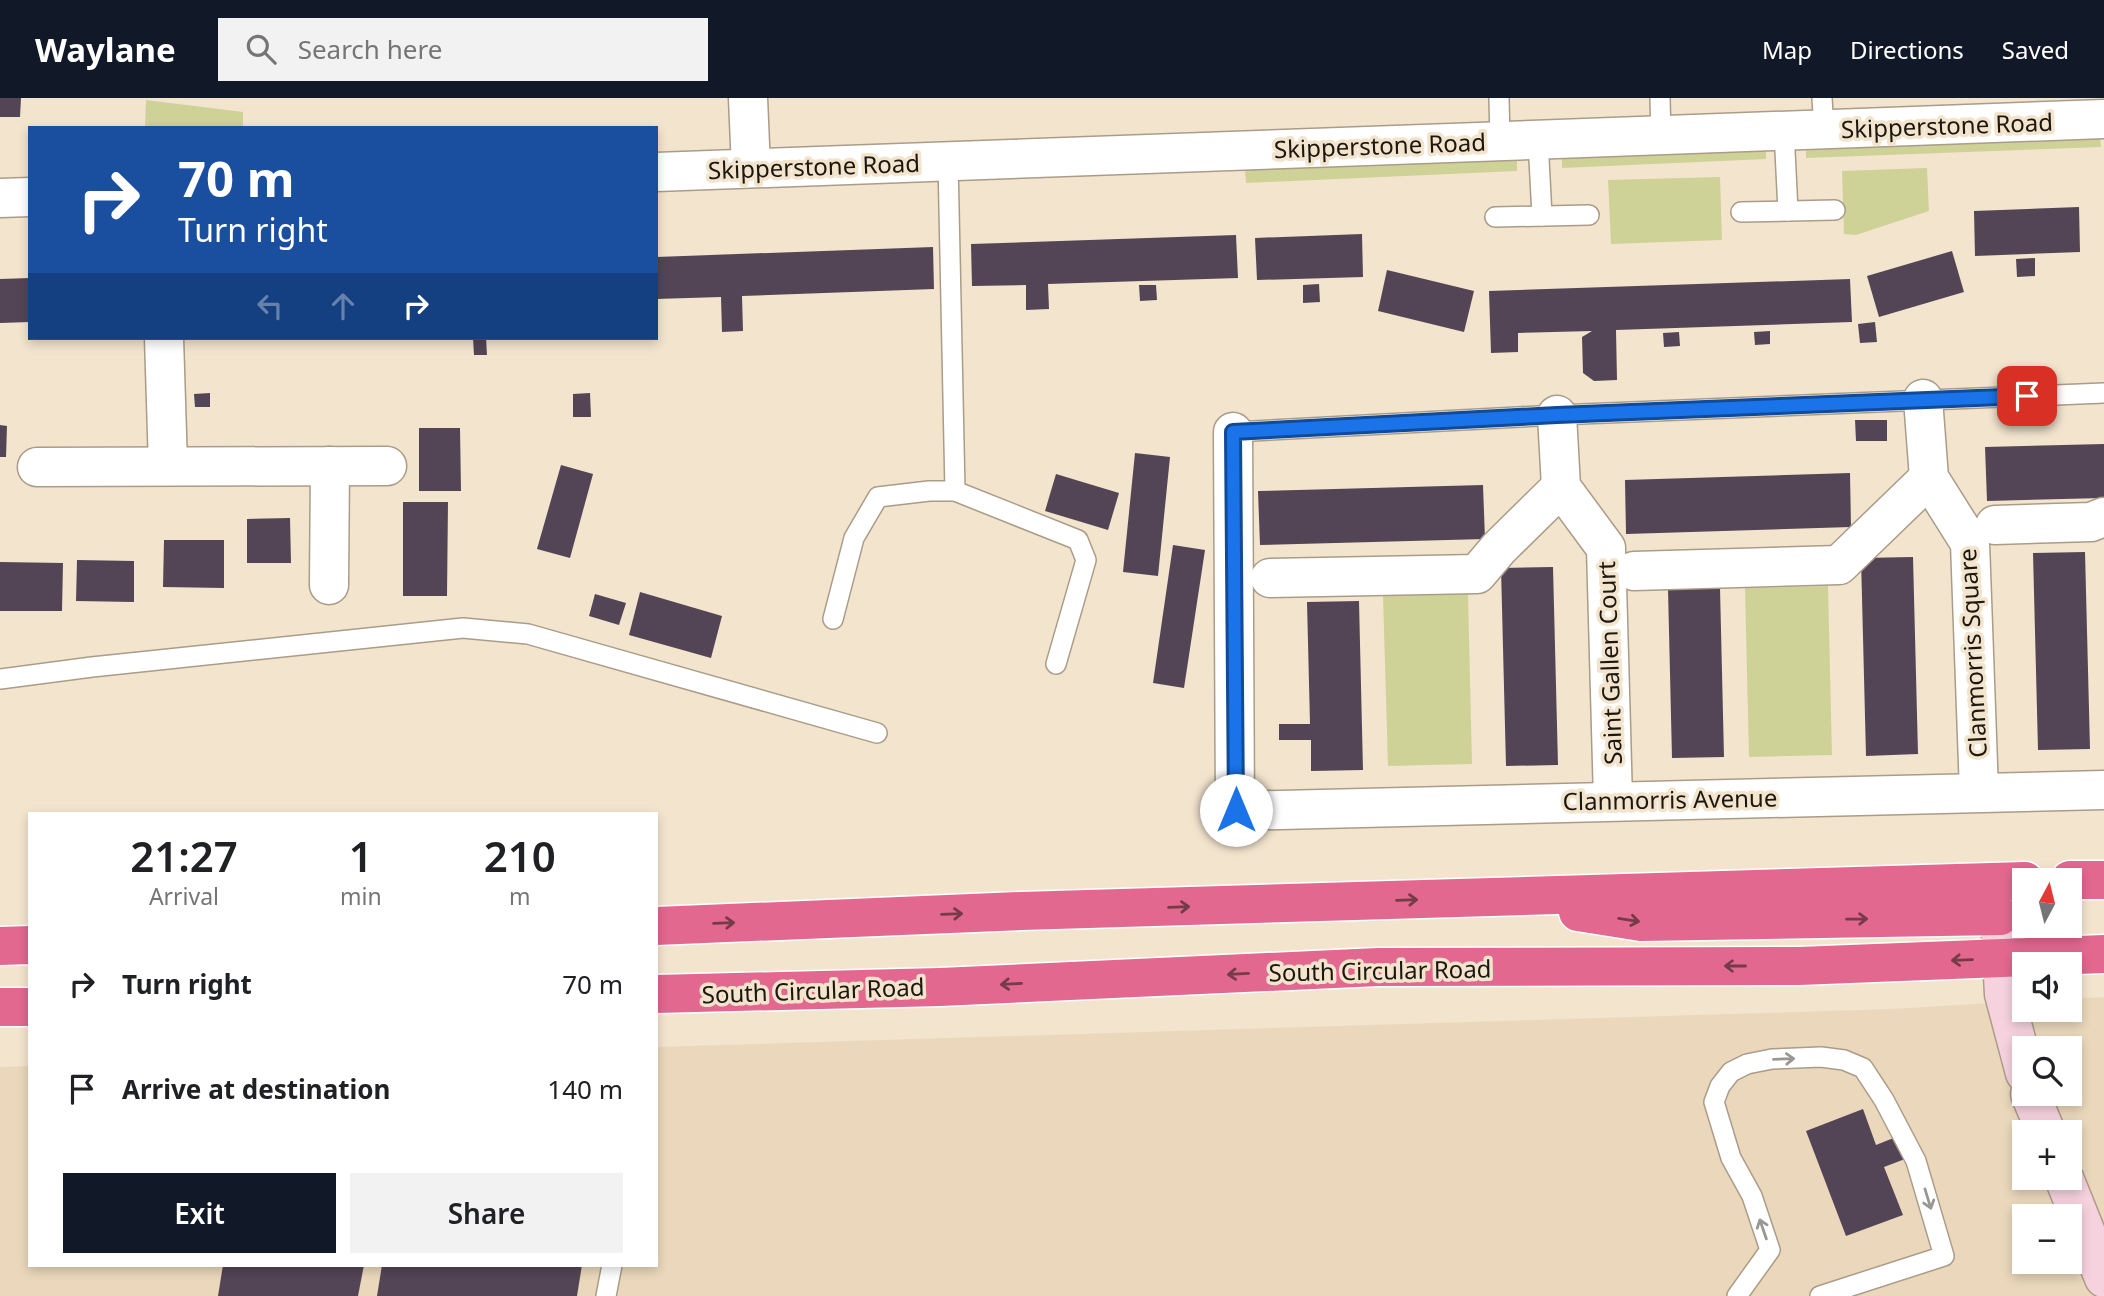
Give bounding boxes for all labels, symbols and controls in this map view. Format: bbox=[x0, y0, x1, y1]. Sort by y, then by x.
search box bbox=[218, 18, 708, 81]
text: Waylane bbox=[35, 27, 176, 72]
icon: search bbox=[242, 30, 280, 68]
text: Search here bbox=[298, 31, 442, 67]
text: Map bbox=[1762, 33, 1812, 66]
text: Directions bbox=[1850, 33, 1964, 66]
text: Saved bbox=[2002, 33, 2069, 66]
street label: Skipperstone Road bbox=[1840, 105, 2054, 145]
street label: Skipperstone Road bbox=[1273, 125, 1487, 165]
text: 70 m bbox=[178, 145, 295, 211]
street label: Skipperstone Road bbox=[707, 146, 921, 186]
icon: right bbox=[63, 154, 154, 245]
text: Turn right bbox=[178, 208, 328, 251]
icon: left bbox=[251, 287, 289, 325]
icon: ahead bbox=[324, 287, 362, 325]
icon: right bbox=[397, 287, 435, 325]
pin bbox=[1997, 366, 2057, 426]
icon: arrive bbox=[2008, 377, 2046, 415]
street label: Clanmorris Square bbox=[1950, 547, 1994, 759]
street label: Saint Gallen Court bbox=[1589, 560, 1629, 765]
position arrow bbox=[1199, 773, 1273, 847]
street label: Clanmorris Avenue bbox=[1562, 781, 1778, 817]
text: 21:27 bbox=[130, 827, 238, 884]
text: 1 bbox=[349, 827, 373, 884]
text: 210 bbox=[484, 827, 556, 884]
north arrow bbox=[2012, 868, 2082, 938]
map controls bbox=[2012, 868, 2082, 1274]
text: Arrival bbox=[149, 880, 219, 912]
text: min bbox=[340, 880, 382, 912]
text: m bbox=[509, 880, 531, 912]
one-way arrow bbox=[1395, 893, 1418, 906]
one-way arrow bbox=[1167, 900, 1190, 913]
one-way arrow bbox=[940, 908, 963, 921]
one-way arrow bbox=[1845, 912, 1868, 926]
one-way arrow bbox=[1617, 914, 1640, 927]
one-way arrow bbox=[713, 917, 736, 930]
street label: South Circular Road bbox=[1268, 952, 1492, 988]
button: sound bbox=[2012, 952, 2082, 1022]
one-way arrow bbox=[1951, 953, 1974, 966]
one-way arrow bbox=[1724, 959, 1747, 973]
icon: right bbox=[63, 965, 101, 1003]
text: Turn right bbox=[122, 966, 252, 1002]
text: 70 m bbox=[562, 966, 623, 1002]
one-way arrow bbox=[1227, 967, 1250, 980]
street label: South Circular Road bbox=[701, 970, 925, 1010]
one-way arrow bbox=[1000, 977, 1023, 990]
button: search bbox=[2012, 1036, 2082, 1106]
one-way arrow bbox=[1773, 1052, 1796, 1065]
icon: arrive bbox=[63, 1070, 101, 1108]
text: Arrive at destination bbox=[122, 1071, 391, 1107]
text: 140 m bbox=[547, 1071, 623, 1107]
button: + bbox=[2012, 1120, 2082, 1190]
button: Exit bbox=[63, 1173, 336, 1253]
button: Share bbox=[350, 1173, 623, 1253]
one-way arrow bbox=[1922, 1188, 1935, 1210]
button: − bbox=[2012, 1204, 2082, 1274]
one-way arrow bbox=[1756, 1218, 1768, 1240]

